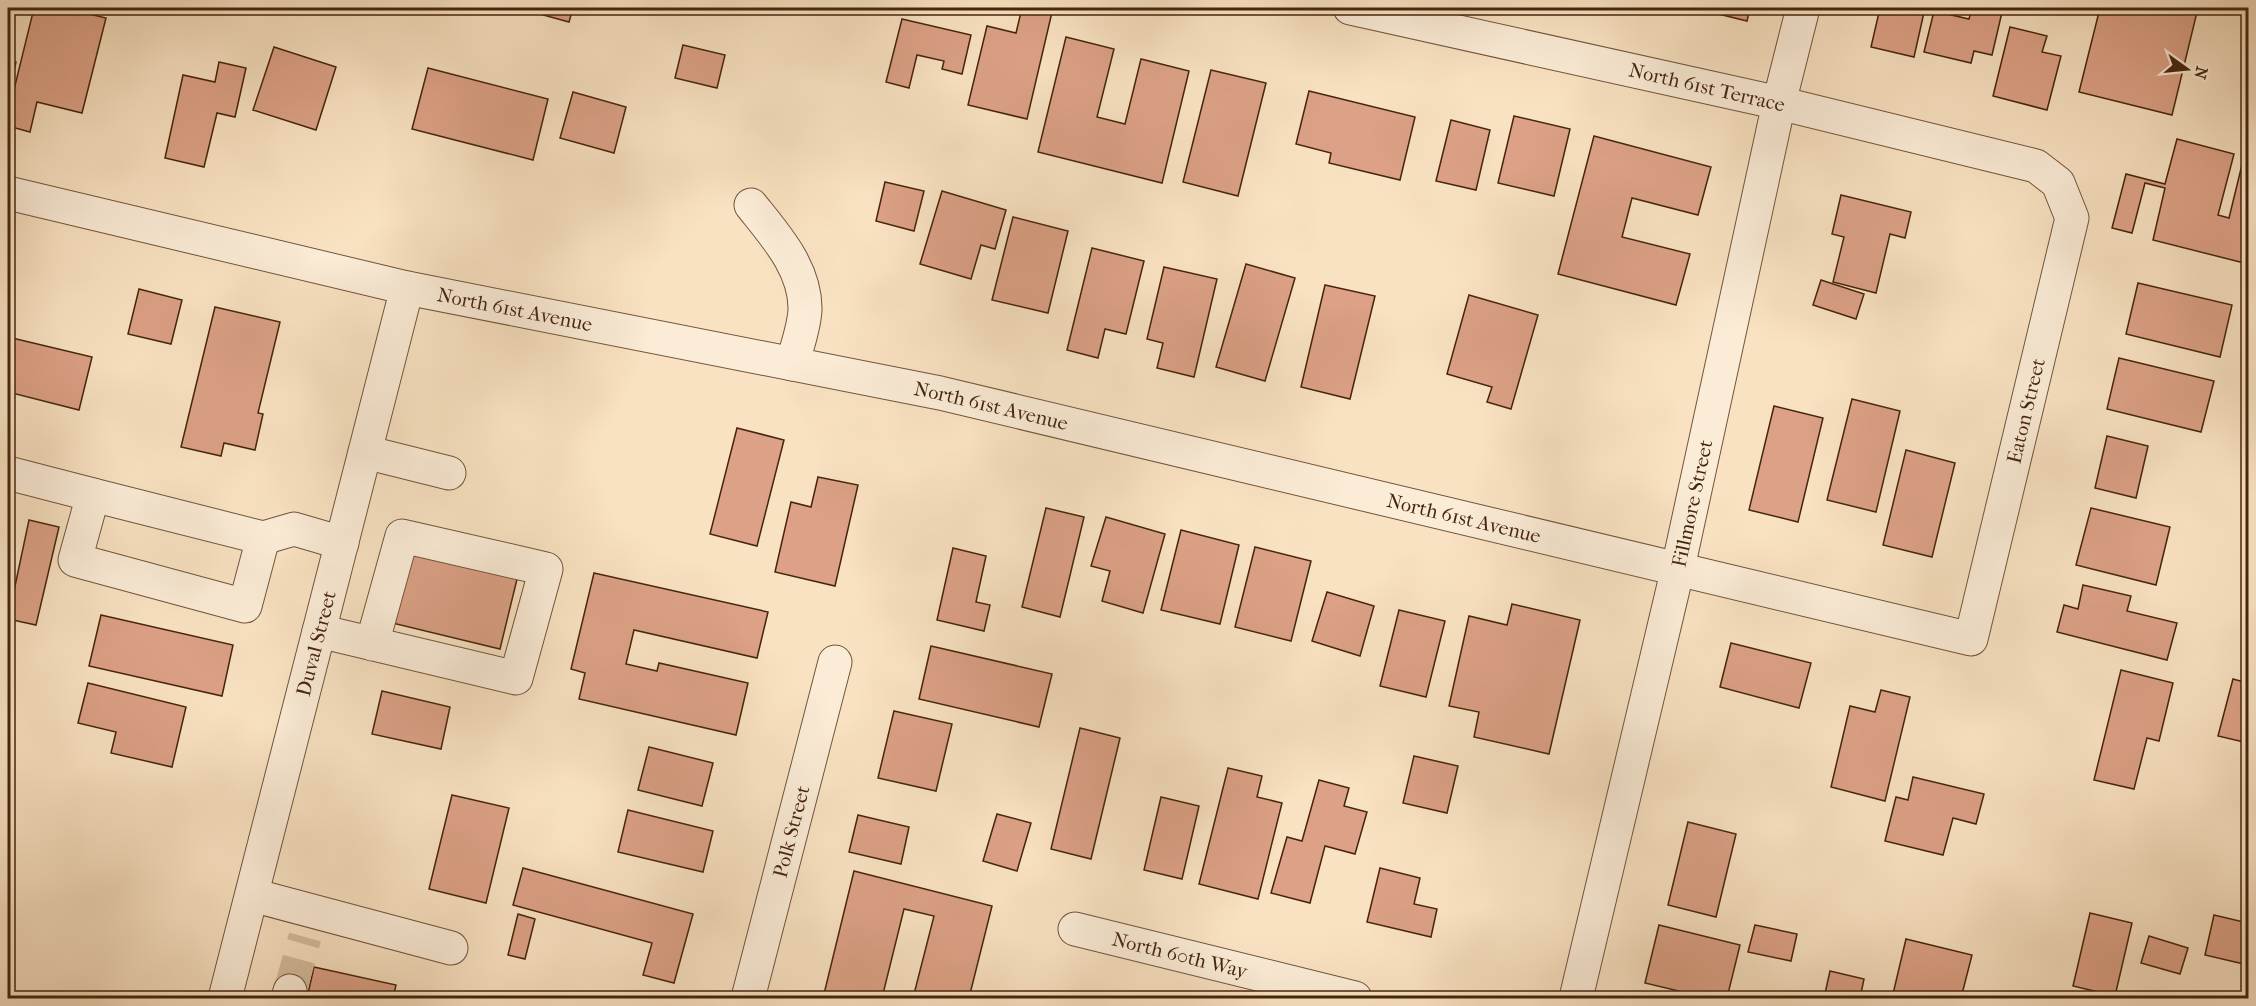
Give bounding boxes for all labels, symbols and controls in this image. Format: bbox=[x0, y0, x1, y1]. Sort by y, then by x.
north arrow bbox=[2157, 39, 2217, 99]
street label: North 61st Terrace bbox=[1627, 58, 1787, 117]
text: N bbox=[2190, 64, 2212, 82]
street label: North 61st Avenue bbox=[435, 283, 594, 336]
street label: Eaton Street bbox=[2003, 356, 2050, 466]
street label: North 61st Avenue bbox=[912, 377, 1070, 435]
street label: Fillmore Street bbox=[1668, 438, 1718, 569]
street label: North 61st Avenue bbox=[1385, 489, 1543, 548]
street label: Duval Street bbox=[292, 588, 341, 699]
street label: Polk Street bbox=[769, 783, 815, 880]
street label: North 60th Way bbox=[1110, 928, 1251, 983]

